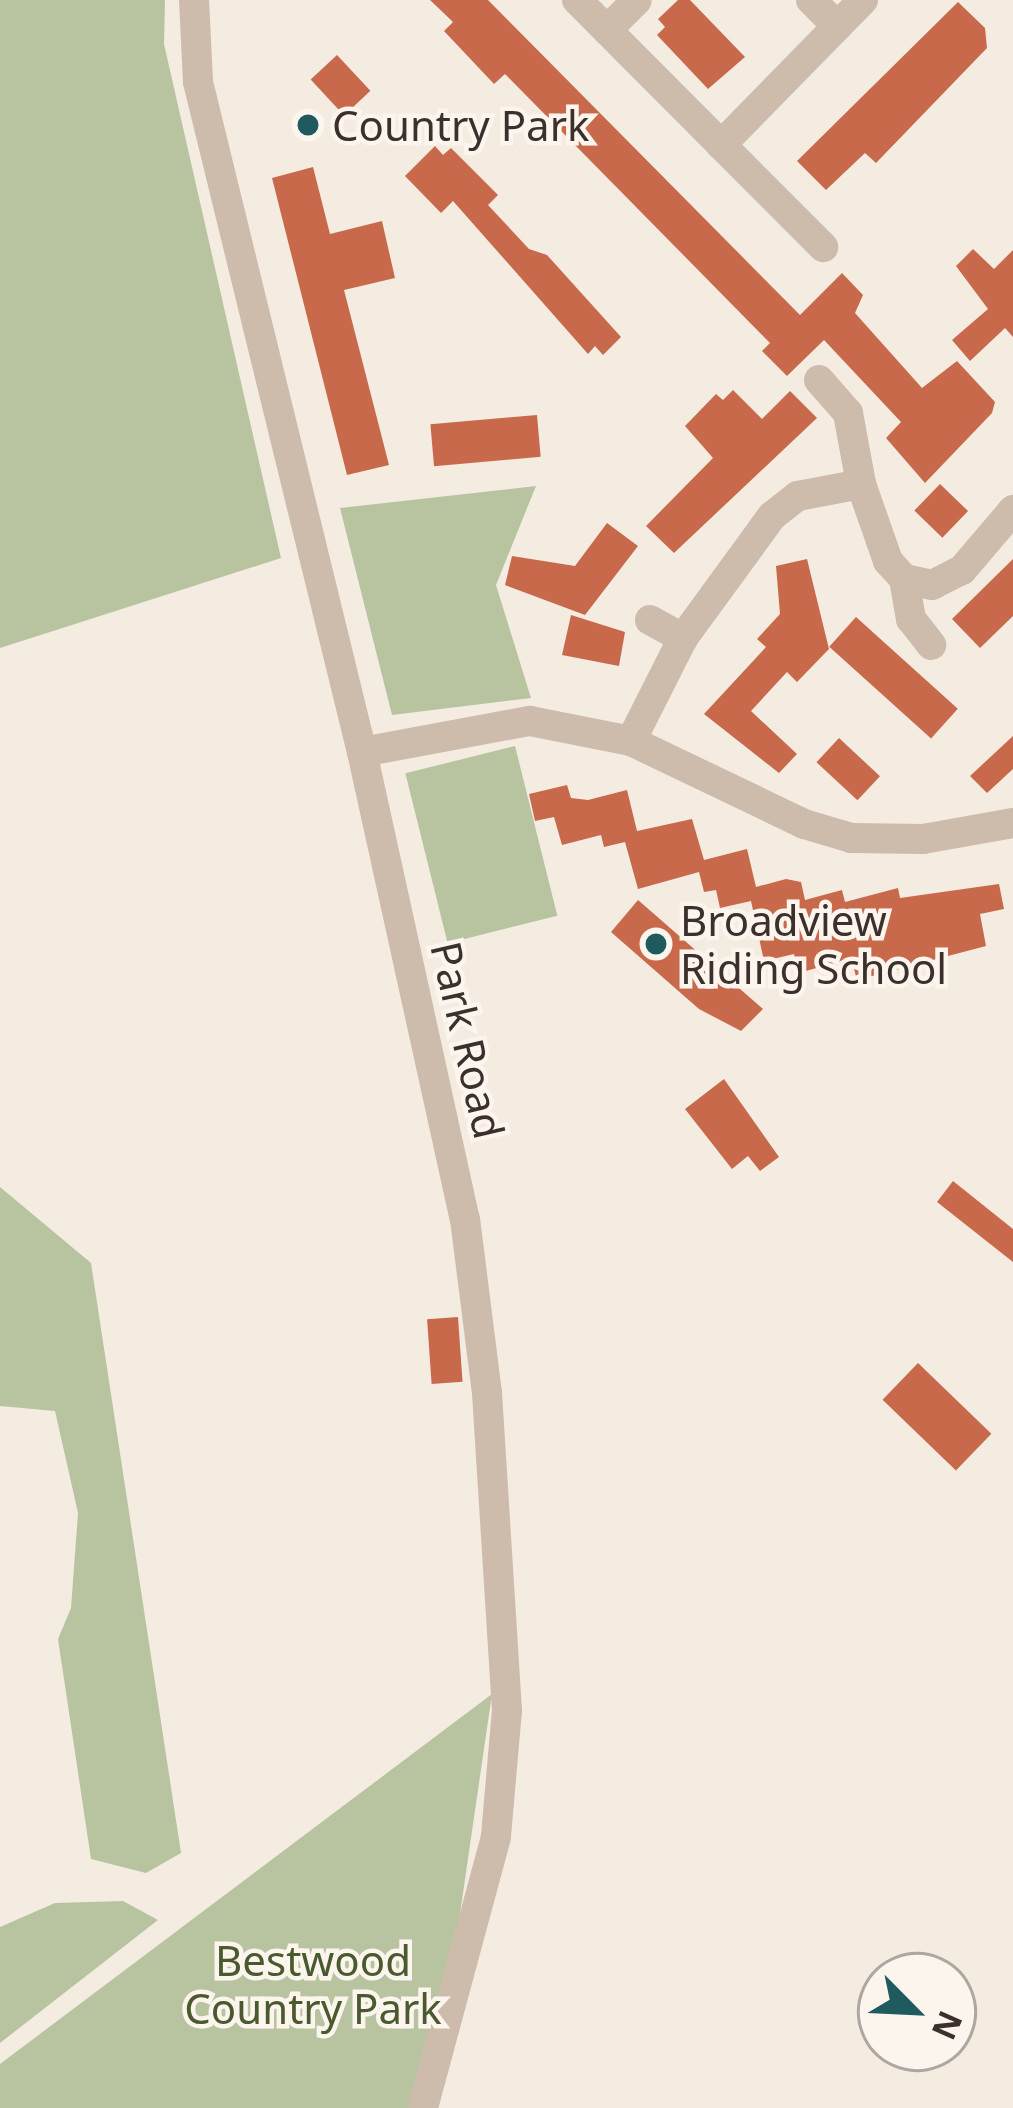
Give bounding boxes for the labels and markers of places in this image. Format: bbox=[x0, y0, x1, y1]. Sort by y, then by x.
place label: Country Park bbox=[332, 100, 589, 150]
marker: Country Park bbox=[295, 112, 321, 138]
place label: Broadview Riding School bbox=[680, 895, 947, 994]
marker: Broadview Riding School bbox=[643, 931, 669, 957]

